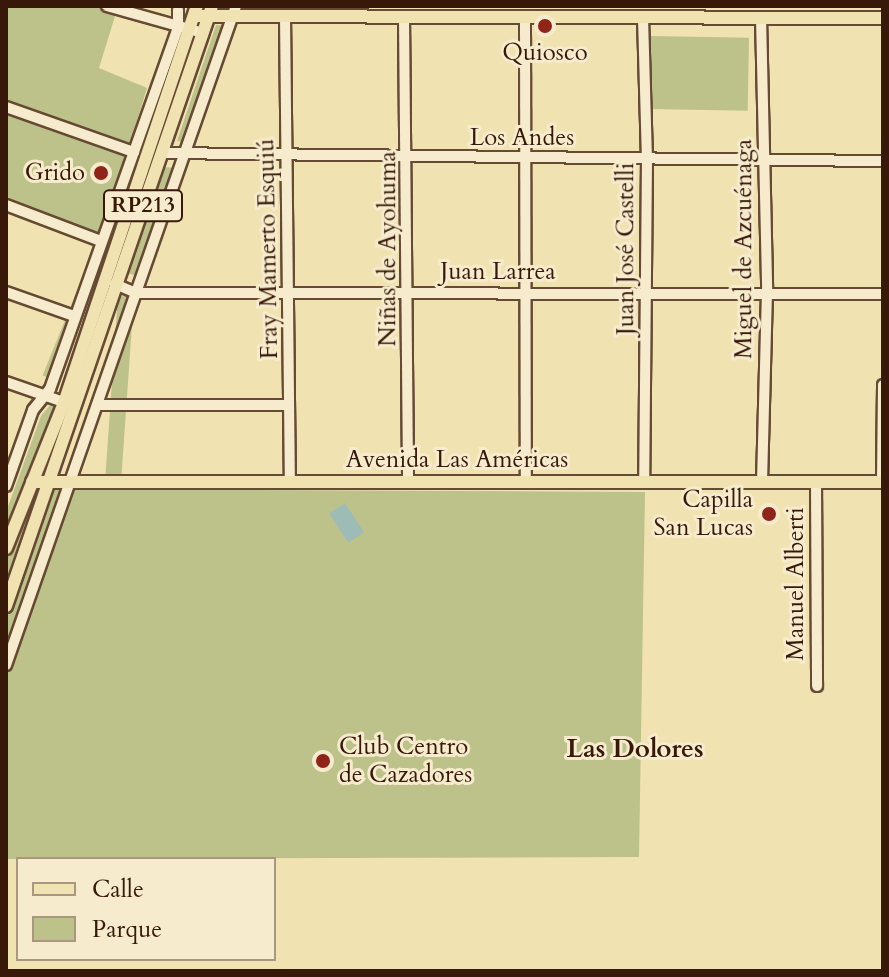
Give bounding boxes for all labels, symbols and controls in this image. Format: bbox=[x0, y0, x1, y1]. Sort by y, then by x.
marker: Quiosco bbox=[536, 17, 554, 35]
place label: Quiosco bbox=[502, 39, 588, 67]
street label: Los Andes bbox=[470, 124, 574, 152]
street label: Fray Mamerto Esquiú bbox=[252, 138, 284, 360]
street label: Miguel de Azcuénaga bbox=[730, 139, 758, 359]
street label: Niñas de Ayohuma bbox=[374, 151, 402, 347]
place label: Grido bbox=[25, 159, 85, 187]
street label: Juan José Castelli bbox=[612, 163, 640, 335]
marker: Grido bbox=[92, 164, 110, 182]
road number: RP213 bbox=[103, 188, 183, 224]
street label: Juan Larrea bbox=[440, 258, 556, 286]
street label: Avenida Las Américas bbox=[346, 446, 568, 474]
place label: Capilla San Lucas bbox=[653, 486, 753, 542]
marker: Capilla San Lucas bbox=[760, 505, 778, 523]
street label: Manuel Alberti bbox=[782, 507, 810, 661]
place label: Club Centro de Cazadores bbox=[339, 733, 472, 789]
district label: Las Dolores bbox=[566, 733, 704, 765]
marker: Club Centro de Cazadores bbox=[314, 752, 332, 770]
legend bbox=[16, 857, 276, 961]
text: Calle bbox=[92, 873, 144, 906]
text: Parque bbox=[92, 913, 162, 946]

